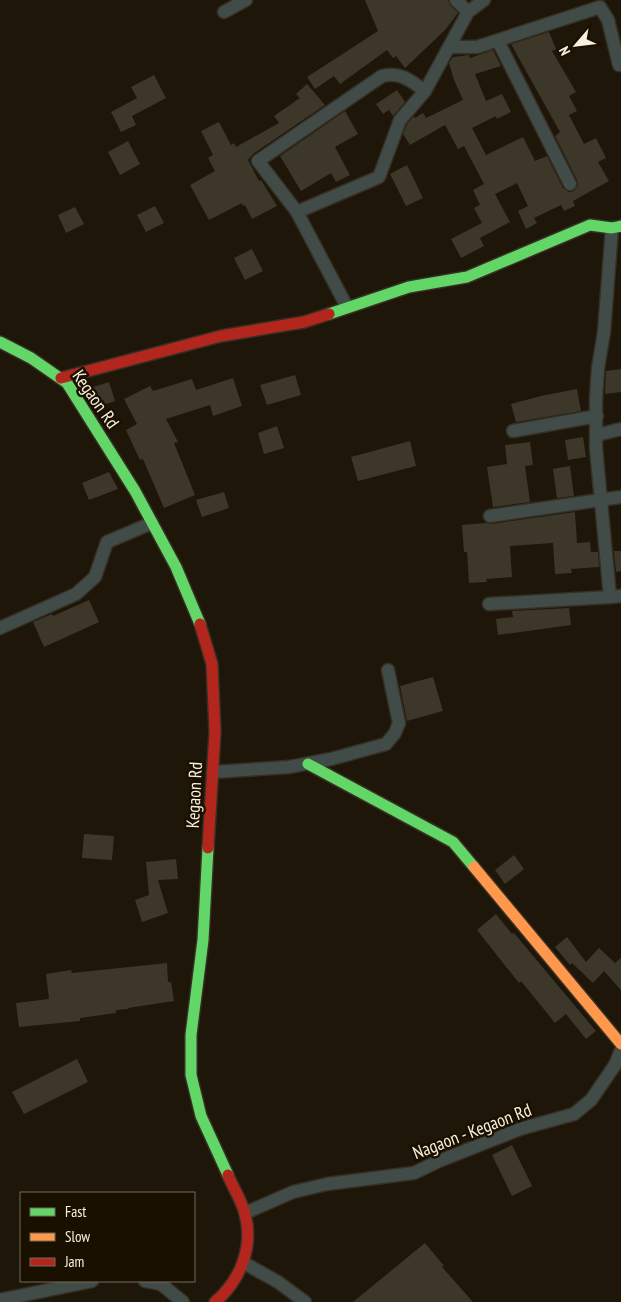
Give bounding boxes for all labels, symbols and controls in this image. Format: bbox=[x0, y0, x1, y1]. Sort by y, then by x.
north arrow bbox=[551, 20, 601, 70]
text: N bbox=[555, 44, 574, 59]
street label: Kegaon Rd bbox=[68, 365, 124, 433]
street label: Kegaon Rd bbox=[181, 761, 207, 829]
street label: Nagaon - Kegaon Rd bbox=[409, 1098, 535, 1164]
legend bbox=[20, 1192, 195, 1282]
text: Fast bbox=[65, 1202, 86, 1221]
text: Slow bbox=[65, 1227, 90, 1246]
text: Jam bbox=[64, 1252, 84, 1271]

